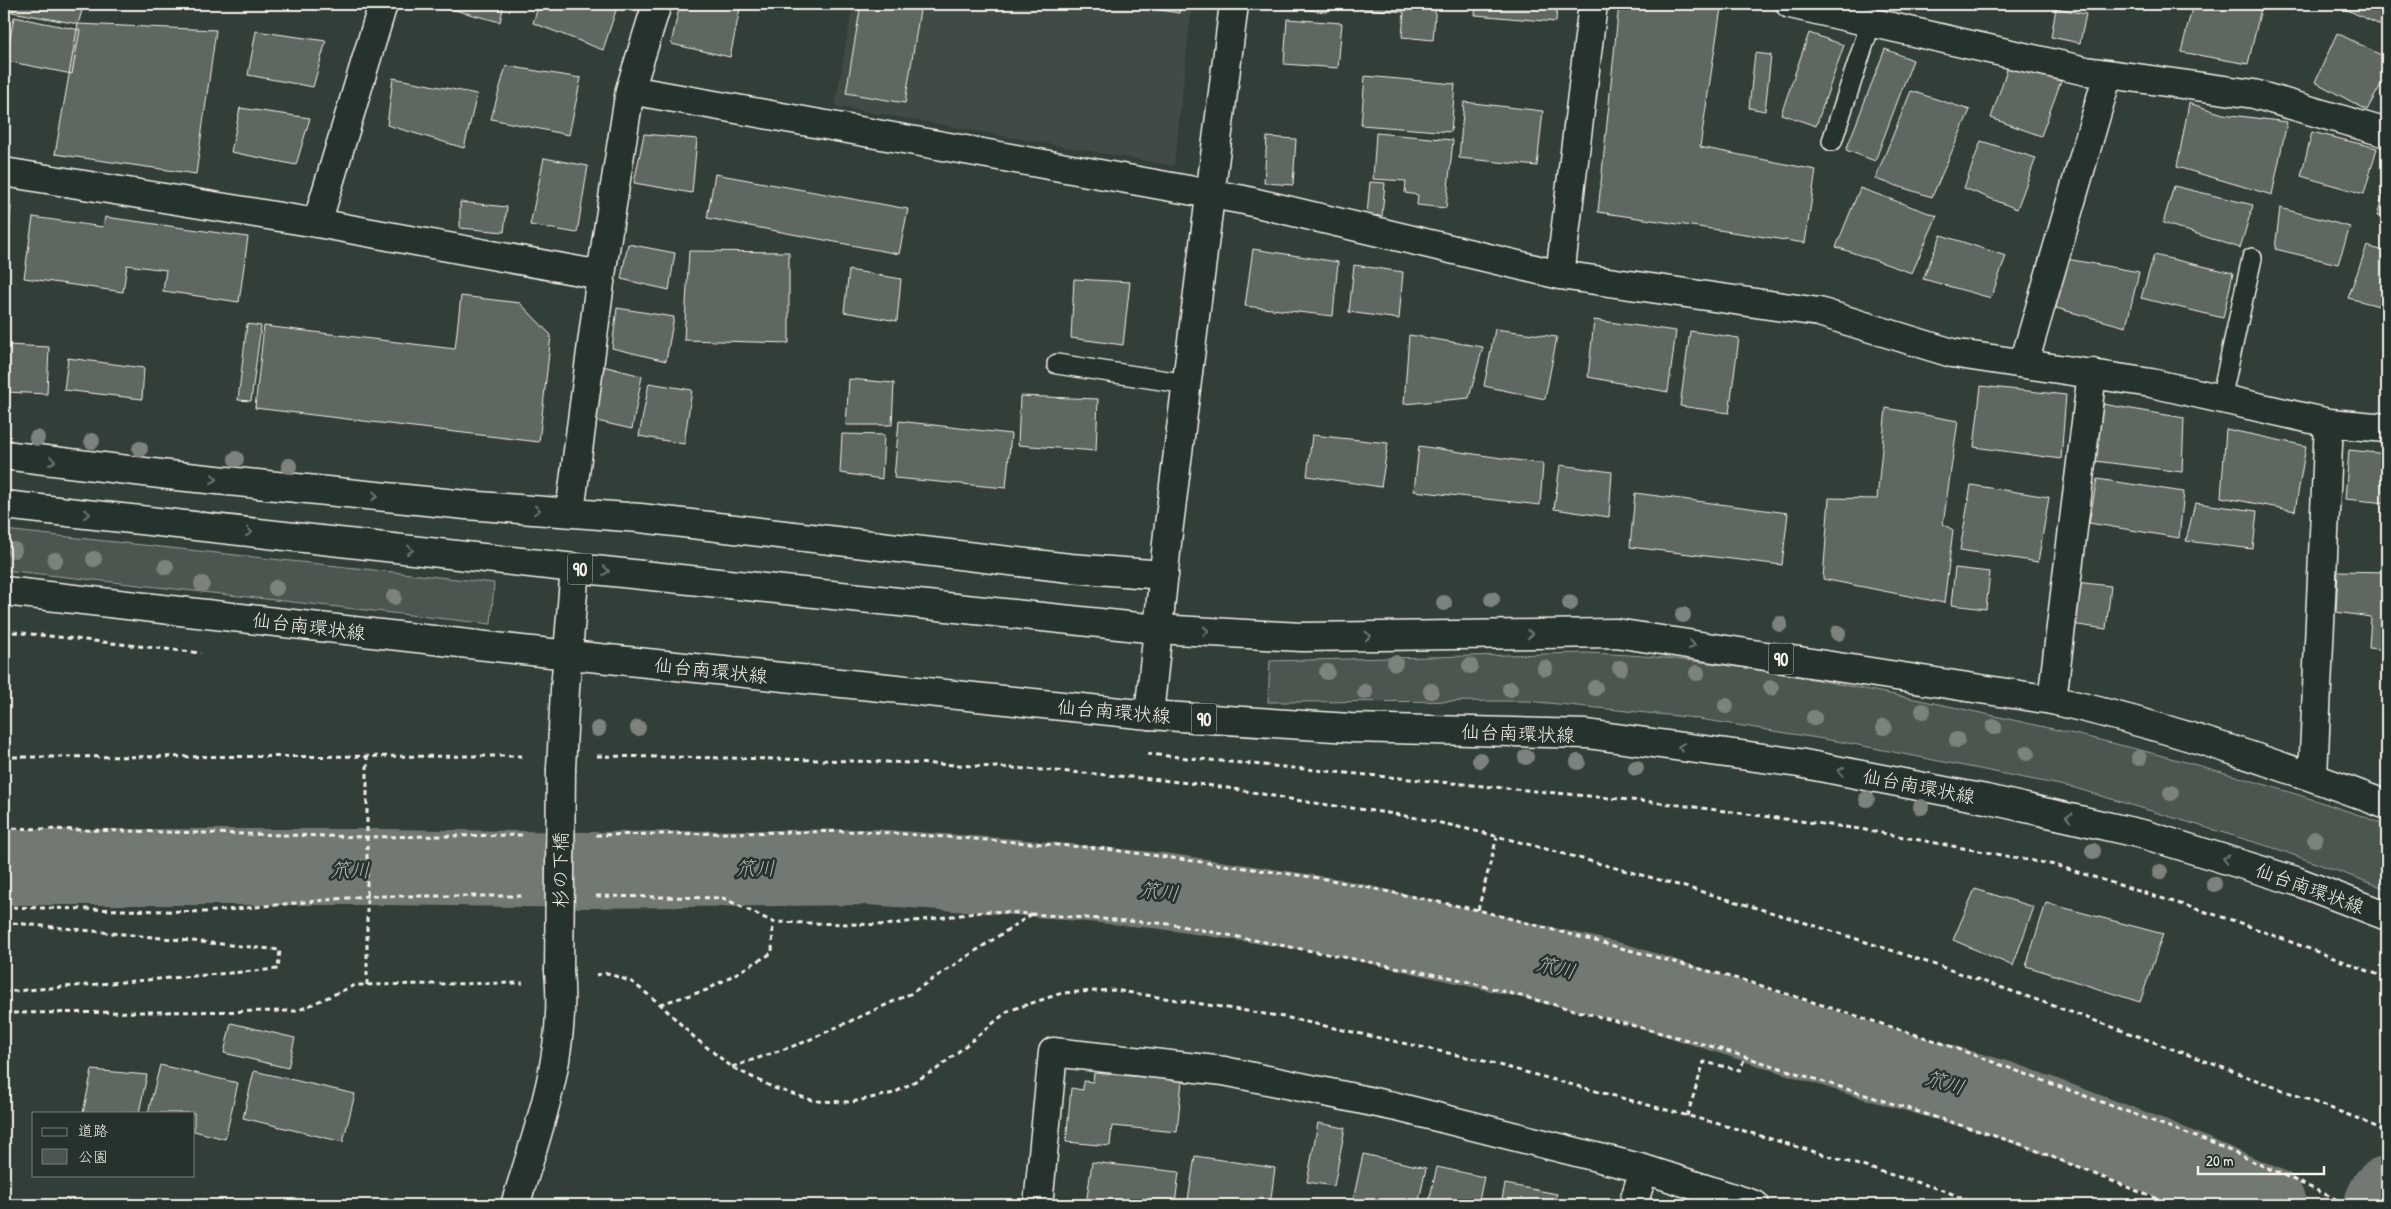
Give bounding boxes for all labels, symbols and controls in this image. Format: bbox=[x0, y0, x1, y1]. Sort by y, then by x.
one-way arrow bbox=[48, 455, 56, 466]
one-way arrow bbox=[210, 474, 218, 485]
one-way arrow bbox=[372, 490, 380, 501]
one-way arrow bbox=[533, 504, 541, 515]
one-way arrow bbox=[83, 508, 91, 519]
one-way arrow bbox=[245, 526, 253, 537]
one-way arrow bbox=[406, 544, 414, 555]
road number: 90 bbox=[568, 554, 592, 584]
one-way arrow bbox=[603, 566, 611, 577]
street label: 仙台南環状線 bbox=[251, 606, 367, 646]
one-way arrow bbox=[1202, 626, 1210, 637]
one-way arrow bbox=[1527, 629, 1535, 639]
one-way arrow bbox=[1364, 631, 1372, 641]
one-way arrow bbox=[1688, 639, 1696, 650]
road number: 90 bbox=[1768, 644, 1794, 674]
street label: 仙台南環状線 bbox=[653, 651, 769, 689]
street label: 仙台南環状線 bbox=[1056, 693, 1172, 729]
road number: 90 bbox=[1192, 704, 1216, 734]
street label: 仙台南環状線 bbox=[1461, 718, 1575, 748]
one-way arrow bbox=[1676, 742, 1684, 753]
street label: 仙台南環状線 bbox=[1861, 762, 1977, 810]
one-way arrow bbox=[1837, 767, 1846, 777]
one-way arrow bbox=[2065, 813, 2074, 823]
street label: 杉の下橋 bbox=[547, 832, 573, 908]
water label: 笊川 bbox=[735, 854, 775, 882]
one-way arrow bbox=[2222, 855, 2231, 865]
water label: 笊川 bbox=[330, 856, 370, 883]
street label: 仙台南環状線 bbox=[2252, 856, 2368, 920]
water label: 笊川 bbox=[1138, 875, 1180, 907]
water label: 笊川 bbox=[1533, 949, 1579, 985]
water label: 笊川 bbox=[1922, 1064, 1968, 1100]
legend bbox=[32, 1112, 195, 1176]
text: 道路 bbox=[78, 1120, 108, 1141]
scale bar bbox=[2198, 1144, 2325, 1176]
text: 公園 bbox=[78, 1146, 108, 1167]
text: 20 m bbox=[2206, 1150, 2233, 1171]

